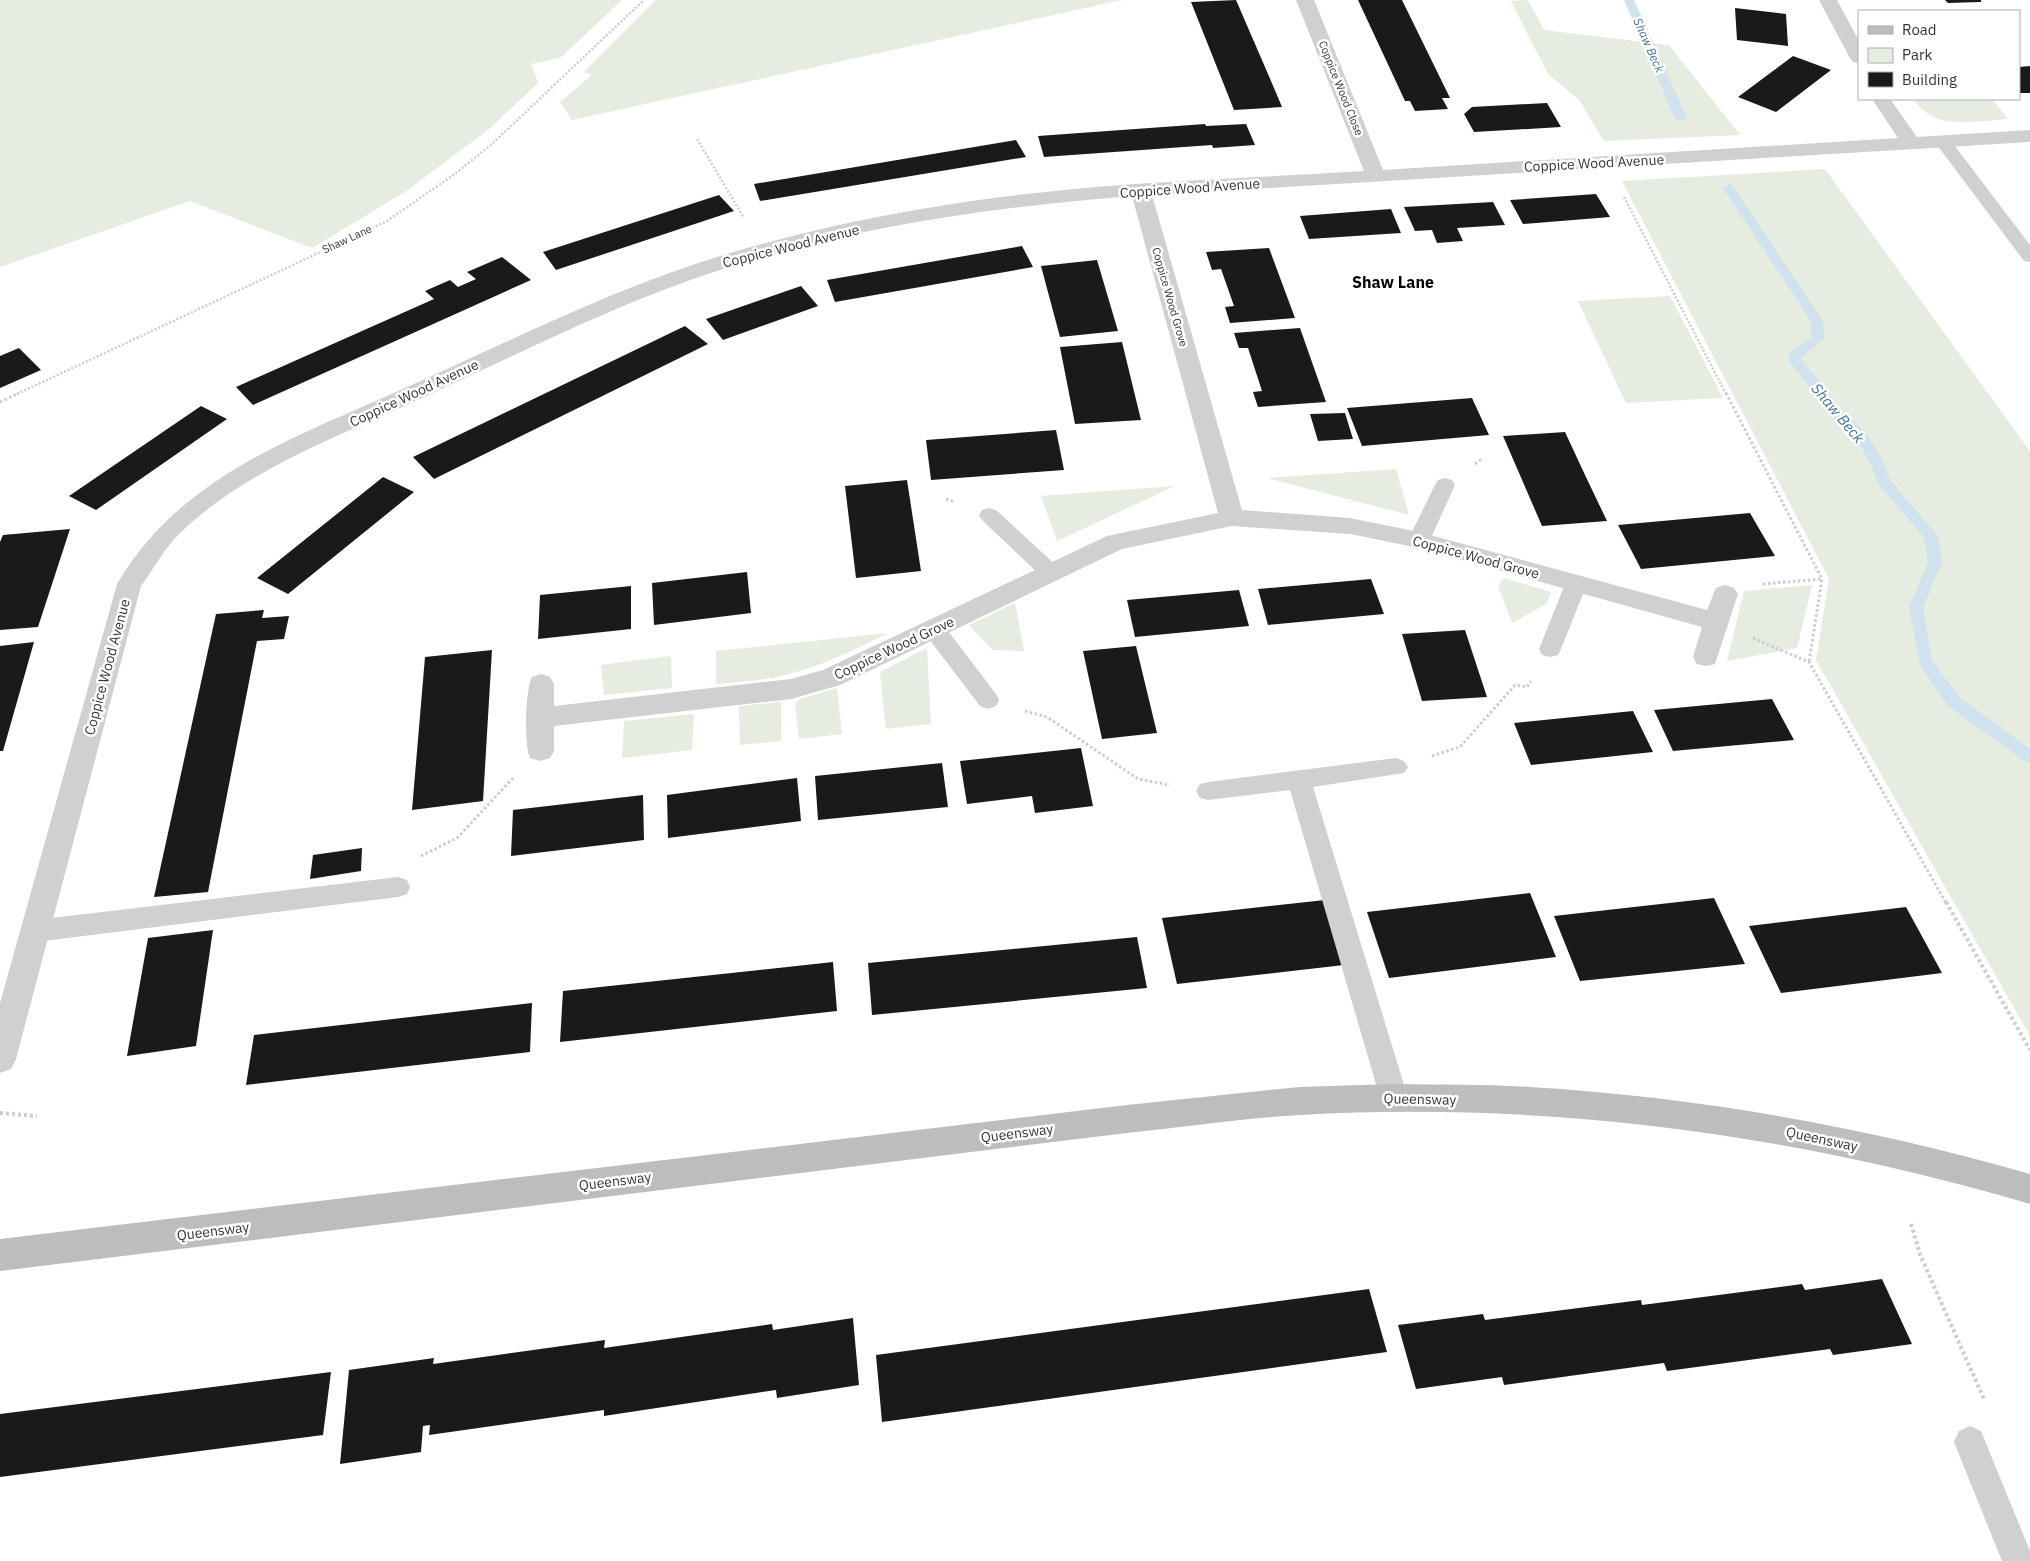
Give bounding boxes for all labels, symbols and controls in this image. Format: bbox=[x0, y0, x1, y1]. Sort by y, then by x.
legend bbox=[1858, 10, 2020, 100]
water label: Shaw Beck bbox=[1630, 15, 1668, 75]
text: Road bbox=[1902, 20, 1937, 39]
street label: Coppice Wood Close bbox=[1316, 39, 1366, 137]
text: Park bbox=[1902, 45, 1932, 64]
text: Building bbox=[1902, 70, 1957, 89]
street label: Coppice Wood Avenue bbox=[1523, 150, 1665, 176]
street label: Coppice Wood Avenue bbox=[1119, 174, 1261, 202]
street label: Coppice Wood Avenue bbox=[721, 220, 862, 272]
street label: Shaw Lane bbox=[320, 221, 374, 257]
street label: Coppice Wood Grove bbox=[1149, 246, 1191, 348]
district label: Shaw Lane bbox=[1352, 272, 1434, 292]
street label: Coppice Wood Avenue bbox=[347, 355, 482, 431]
water label: Shaw Beck bbox=[1807, 379, 1869, 447]
street label: Coppice Wood Grove bbox=[1411, 531, 1542, 583]
street label: Coppice Wood Avenue bbox=[80, 597, 134, 737]
street label: Coppice Wood Grove bbox=[831, 612, 957, 684]
street label: Queensway bbox=[1383, 1089, 1457, 1109]
street label: Queensway bbox=[980, 1120, 1054, 1146]
street label: Queensway bbox=[1784, 1123, 1860, 1155]
street label: Queensway bbox=[578, 1168, 652, 1194]
street label: Queensway bbox=[176, 1218, 250, 1244]

